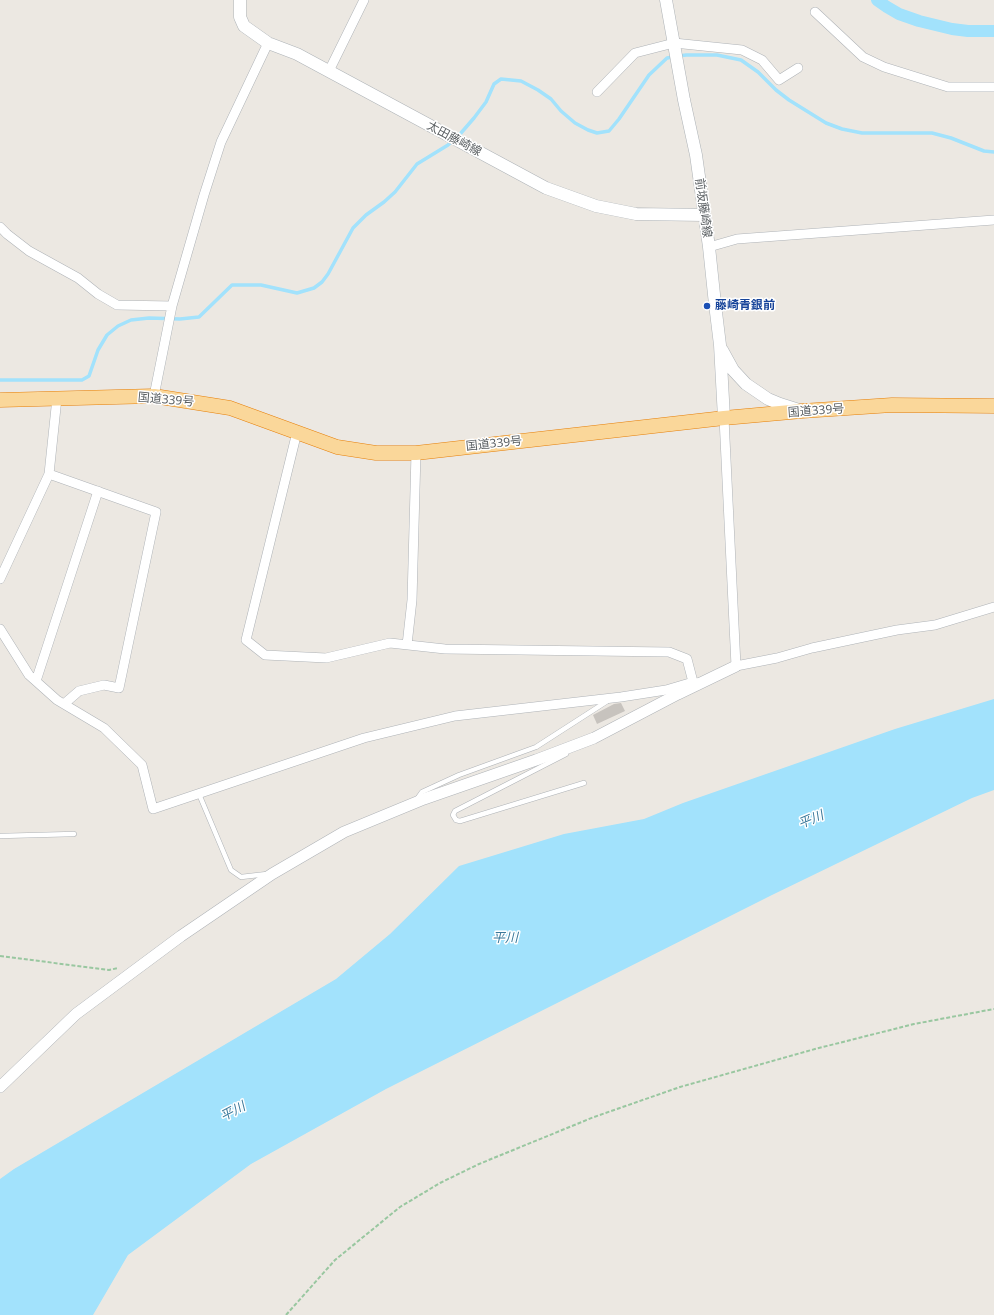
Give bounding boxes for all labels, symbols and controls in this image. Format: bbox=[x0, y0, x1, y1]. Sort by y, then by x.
street label: 太田藤崎線 bbox=[424, 119, 484, 159]
street label: 前坂藤崎線 bbox=[692, 177, 714, 239]
place label: 藤崎青銀前 bbox=[715, 299, 775, 313]
marker: 藤崎青銀前 bbox=[702, 301, 712, 311]
street label: 国道339号 bbox=[137, 390, 195, 410]
street label: 国道339号 bbox=[787, 402, 845, 420]
street label: 国道339号 bbox=[465, 434, 523, 454]
water label: 平川 bbox=[796, 808, 826, 832]
water label: 平川 bbox=[492, 930, 518, 946]
water label: 平川 bbox=[218, 1099, 248, 1125]

